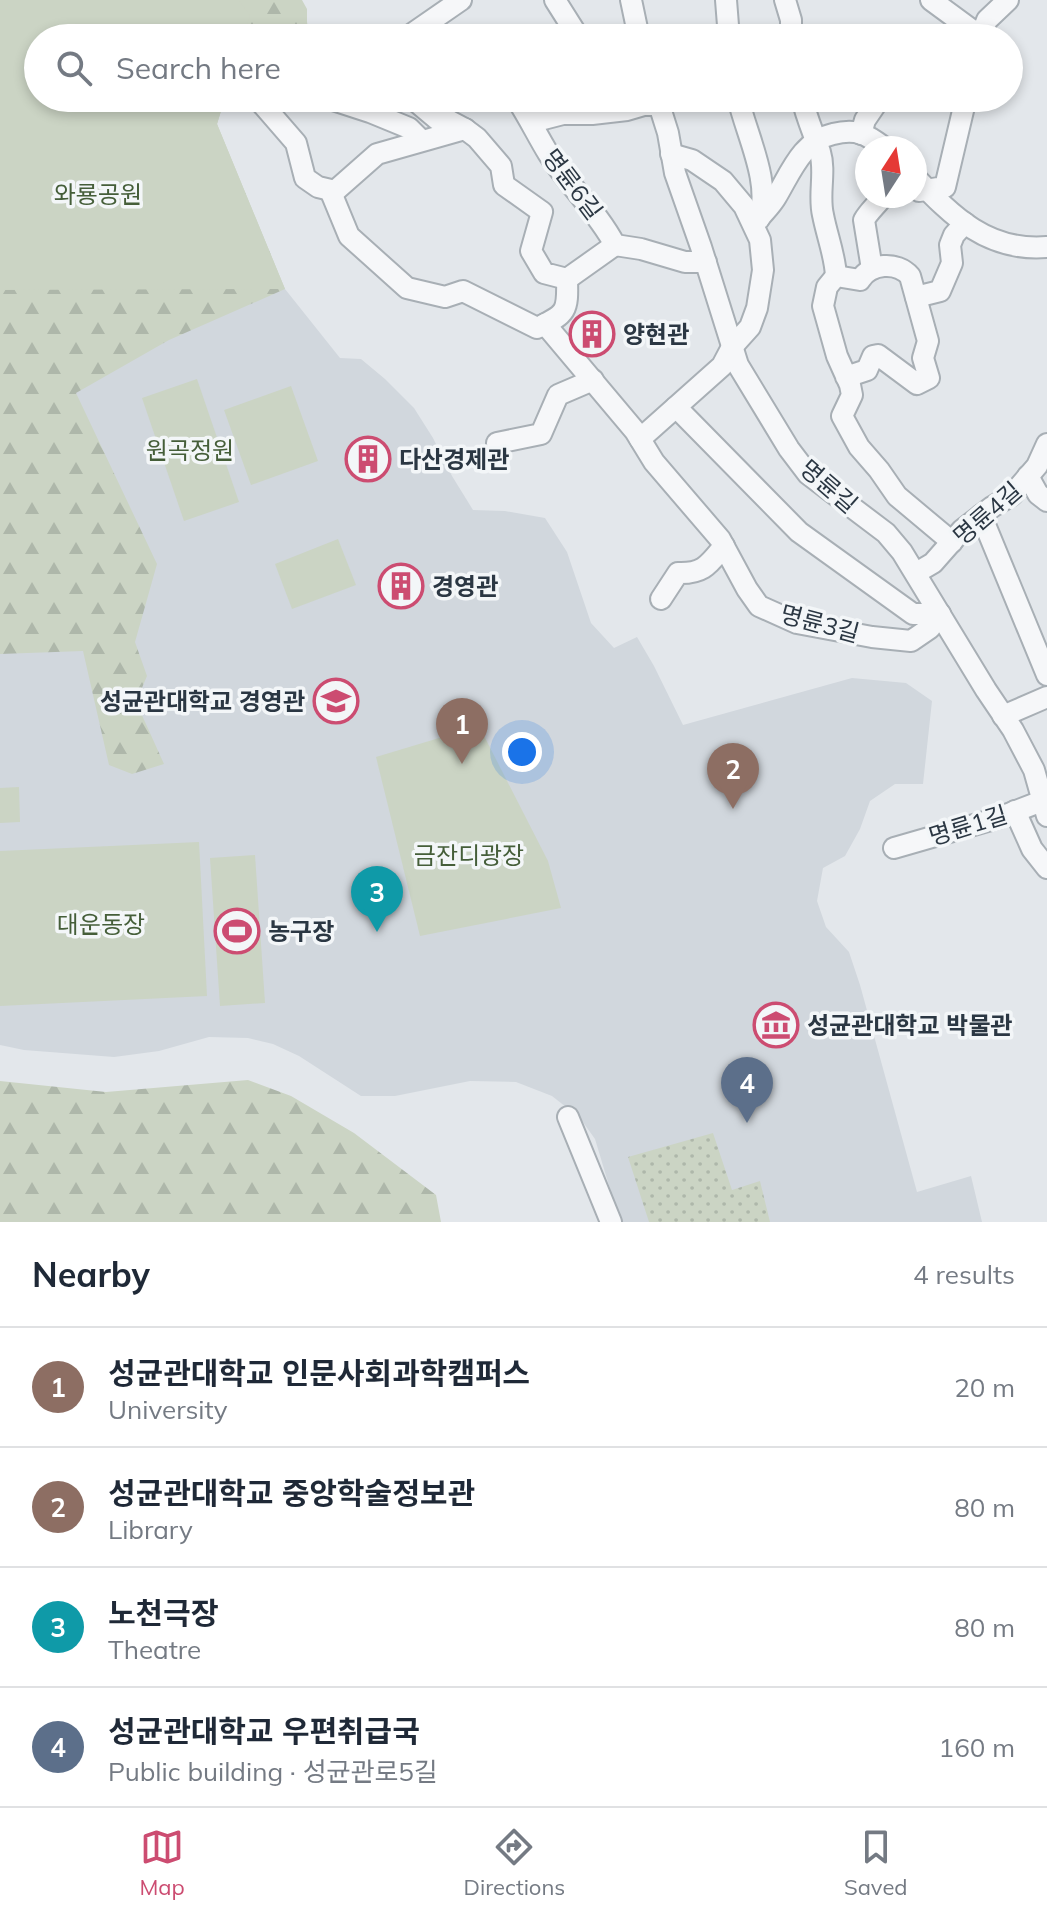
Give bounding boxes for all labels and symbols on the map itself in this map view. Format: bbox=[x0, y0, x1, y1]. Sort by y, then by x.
north arrow bbox=[855, 136, 927, 208]
street label: 명륜6길 bbox=[537, 143, 609, 225]
park label: 와룡공원 bbox=[54, 179, 142, 209]
building icon: 양현관 bbox=[568, 310, 616, 358]
place label: 양현관 bbox=[623, 319, 689, 349]
park label: 원곡정원 bbox=[146, 435, 234, 465]
building icon: 다산경제관 bbox=[344, 435, 392, 483]
place label: 다산경제관 bbox=[399, 444, 509, 474]
street label: 명륜길 bbox=[794, 453, 864, 519]
street label: 명륜4길 bbox=[947, 475, 1027, 551]
building icon: 경영관 bbox=[377, 562, 425, 610]
place label: 경영관 bbox=[432, 571, 498, 601]
street label: 명륜3길 bbox=[777, 598, 863, 648]
school or university icon: 성균관대학교 경영관 bbox=[312, 677, 360, 725]
place label: 성균관대학교 경영관 bbox=[100, 686, 305, 716]
pin: 1 bbox=[436, 698, 488, 764]
your location bbox=[502, 732, 542, 772]
pin: 2 bbox=[707, 743, 759, 809]
street label: 명륜1길 bbox=[925, 799, 1011, 851]
park label: 금잔디광장 bbox=[414, 840, 524, 870]
pin: 3 bbox=[351, 866, 403, 932]
sports icon: 농구장 bbox=[213, 907, 261, 955]
park label: 대운동장 bbox=[57, 909, 145, 939]
place label: 농구장 bbox=[268, 916, 334, 946]
museum icon: 성균관대학교 박물관 bbox=[752, 1001, 800, 1049]
place label: 성균관대학교 박물관 bbox=[807, 1010, 1012, 1040]
pin: 4 bbox=[721, 1057, 773, 1123]

